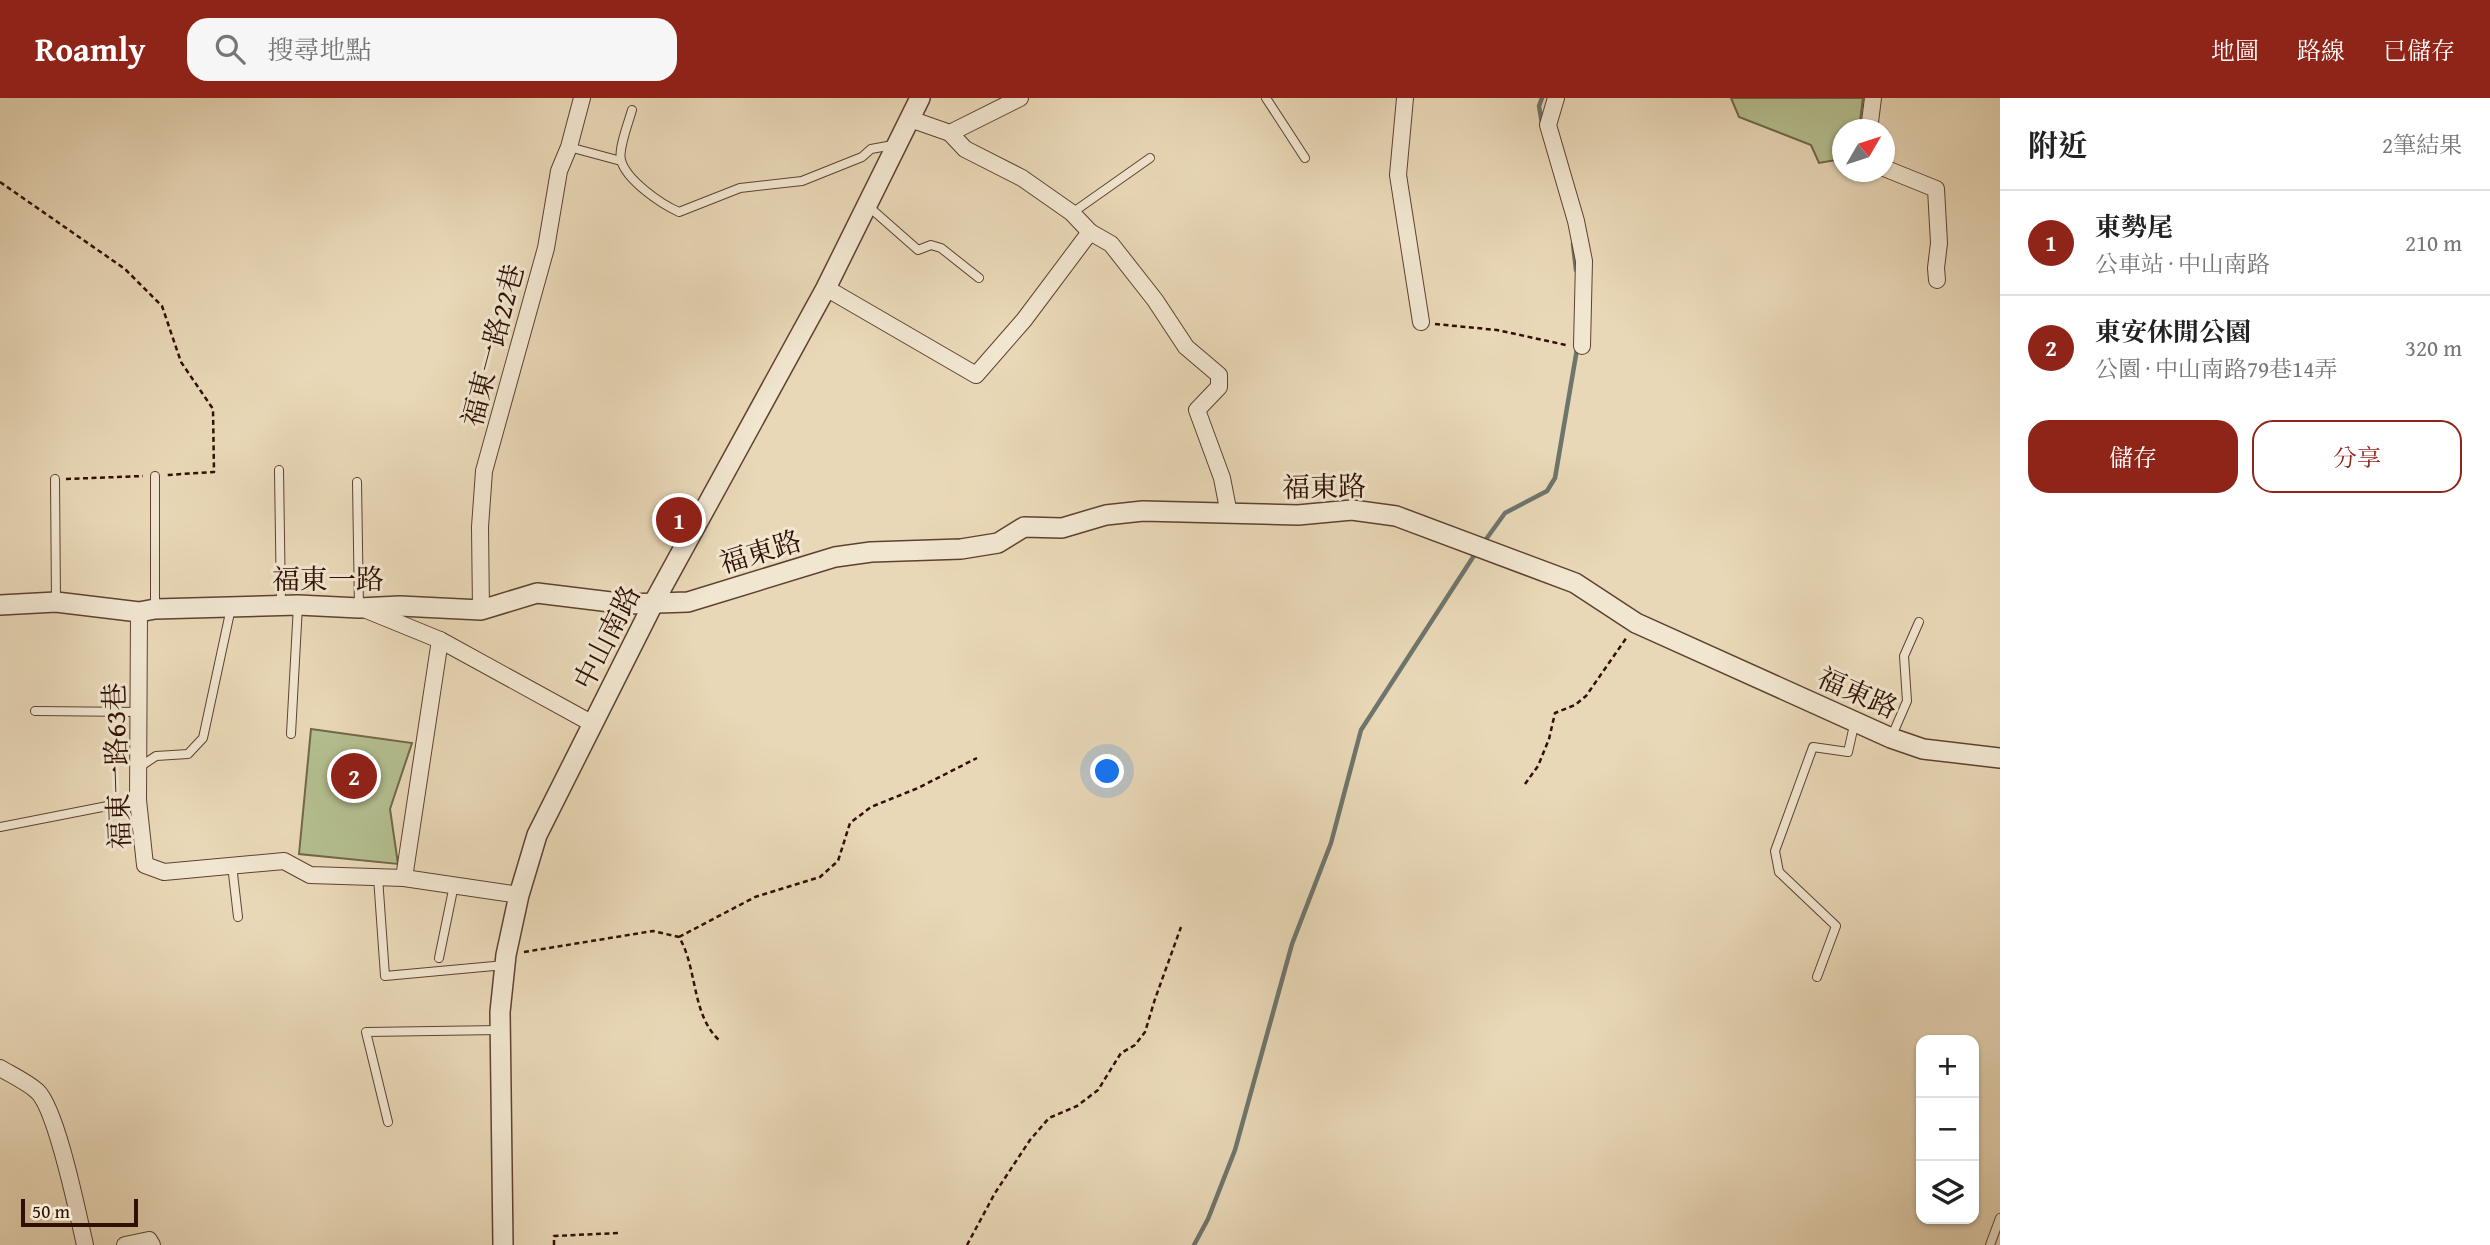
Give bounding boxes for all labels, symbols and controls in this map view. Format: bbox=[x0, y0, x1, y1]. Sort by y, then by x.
search box bbox=[187, 18, 677, 81]
text: Roamly bbox=[35, 25, 145, 73]
icon: search bbox=[211, 30, 249, 68]
text: 搜尋地點 bbox=[267, 30, 371, 69]
text: 地圖 bbox=[2211, 33, 2259, 68]
text: 路線 bbox=[2297, 33, 2345, 68]
text: 已儲存 bbox=[2383, 33, 2455, 68]
north arrow bbox=[1832, 119, 1895, 182]
text: 附近 bbox=[2028, 123, 2088, 167]
text: 2筆結果 bbox=[2382, 128, 2462, 161]
text: 東勢尾 bbox=[2095, 207, 2173, 246]
text: 1 bbox=[2045, 226, 2057, 259]
text: 210 m bbox=[2405, 226, 2462, 259]
text: 公車站 · 中山南路 bbox=[2095, 247, 2270, 280]
street label: 福東一路22巷 bbox=[451, 259, 533, 431]
text: 東安休閒公園 bbox=[2095, 312, 2251, 351]
text: 2 bbox=[2045, 331, 2057, 364]
text: 320 m bbox=[2405, 331, 2462, 364]
text: 公園 · 中山南路79巷14弄 bbox=[2095, 352, 2337, 385]
button: 儲存 bbox=[2028, 420, 2238, 493]
button: 分享 bbox=[2252, 420, 2462, 493]
street label: 福東路 bbox=[1282, 465, 1366, 507]
pin: 1 bbox=[656, 494, 702, 546]
street label: 福東路 bbox=[714, 519, 806, 583]
street label: 福東一路 bbox=[272, 558, 384, 599]
street label: 中山南路 bbox=[562, 578, 650, 696]
street label: 福東路 bbox=[1811, 656, 1905, 728]
street label: 福東一路63巷 bbox=[93, 682, 139, 850]
pin: 2 bbox=[331, 750, 377, 802]
your location bbox=[1090, 754, 1124, 788]
map controls bbox=[1916, 1035, 1979, 1224]
button: + bbox=[1916, 1035, 1979, 1098]
button: − bbox=[1916, 1098, 1979, 1161]
button: layers bbox=[1916, 1161, 1979, 1224]
scale bar bbox=[21, 1196, 138, 1228]
text: 50 m bbox=[32, 1197, 70, 1225]

